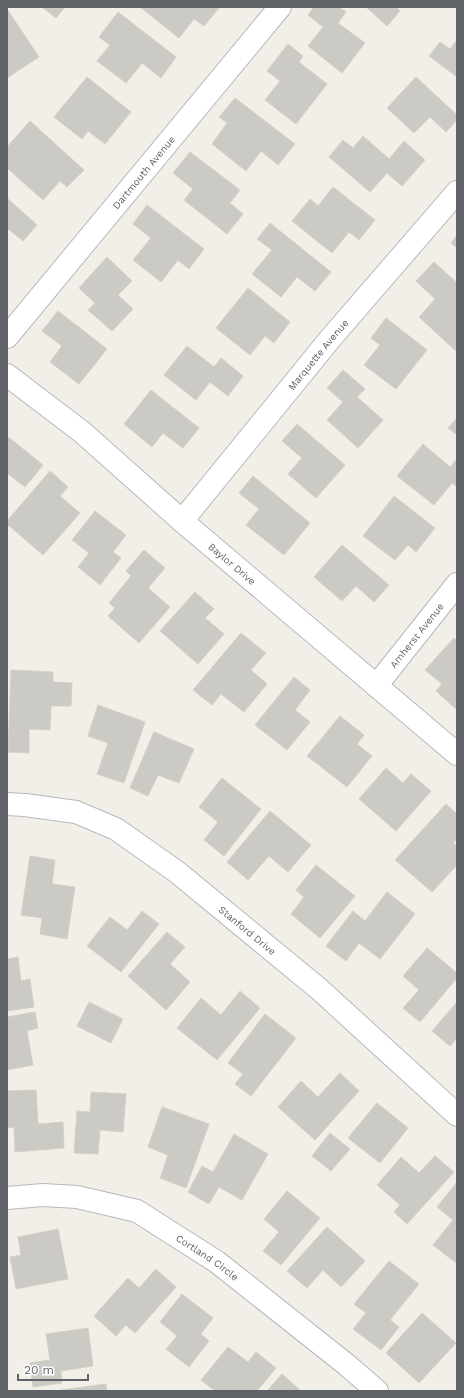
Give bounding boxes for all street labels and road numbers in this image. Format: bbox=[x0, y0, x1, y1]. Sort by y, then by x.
street label: Dartmouth Avenue bbox=[110, 133, 177, 211]
street label: Marquette Avenue bbox=[286, 317, 350, 392]
street label: Baylor Drive bbox=[206, 541, 258, 587]
street label: Amherst Avenue bbox=[387, 600, 446, 670]
street label: Stanford Drive bbox=[217, 903, 279, 957]
street label: Cortland Circle bbox=[174, 1232, 241, 1283]

